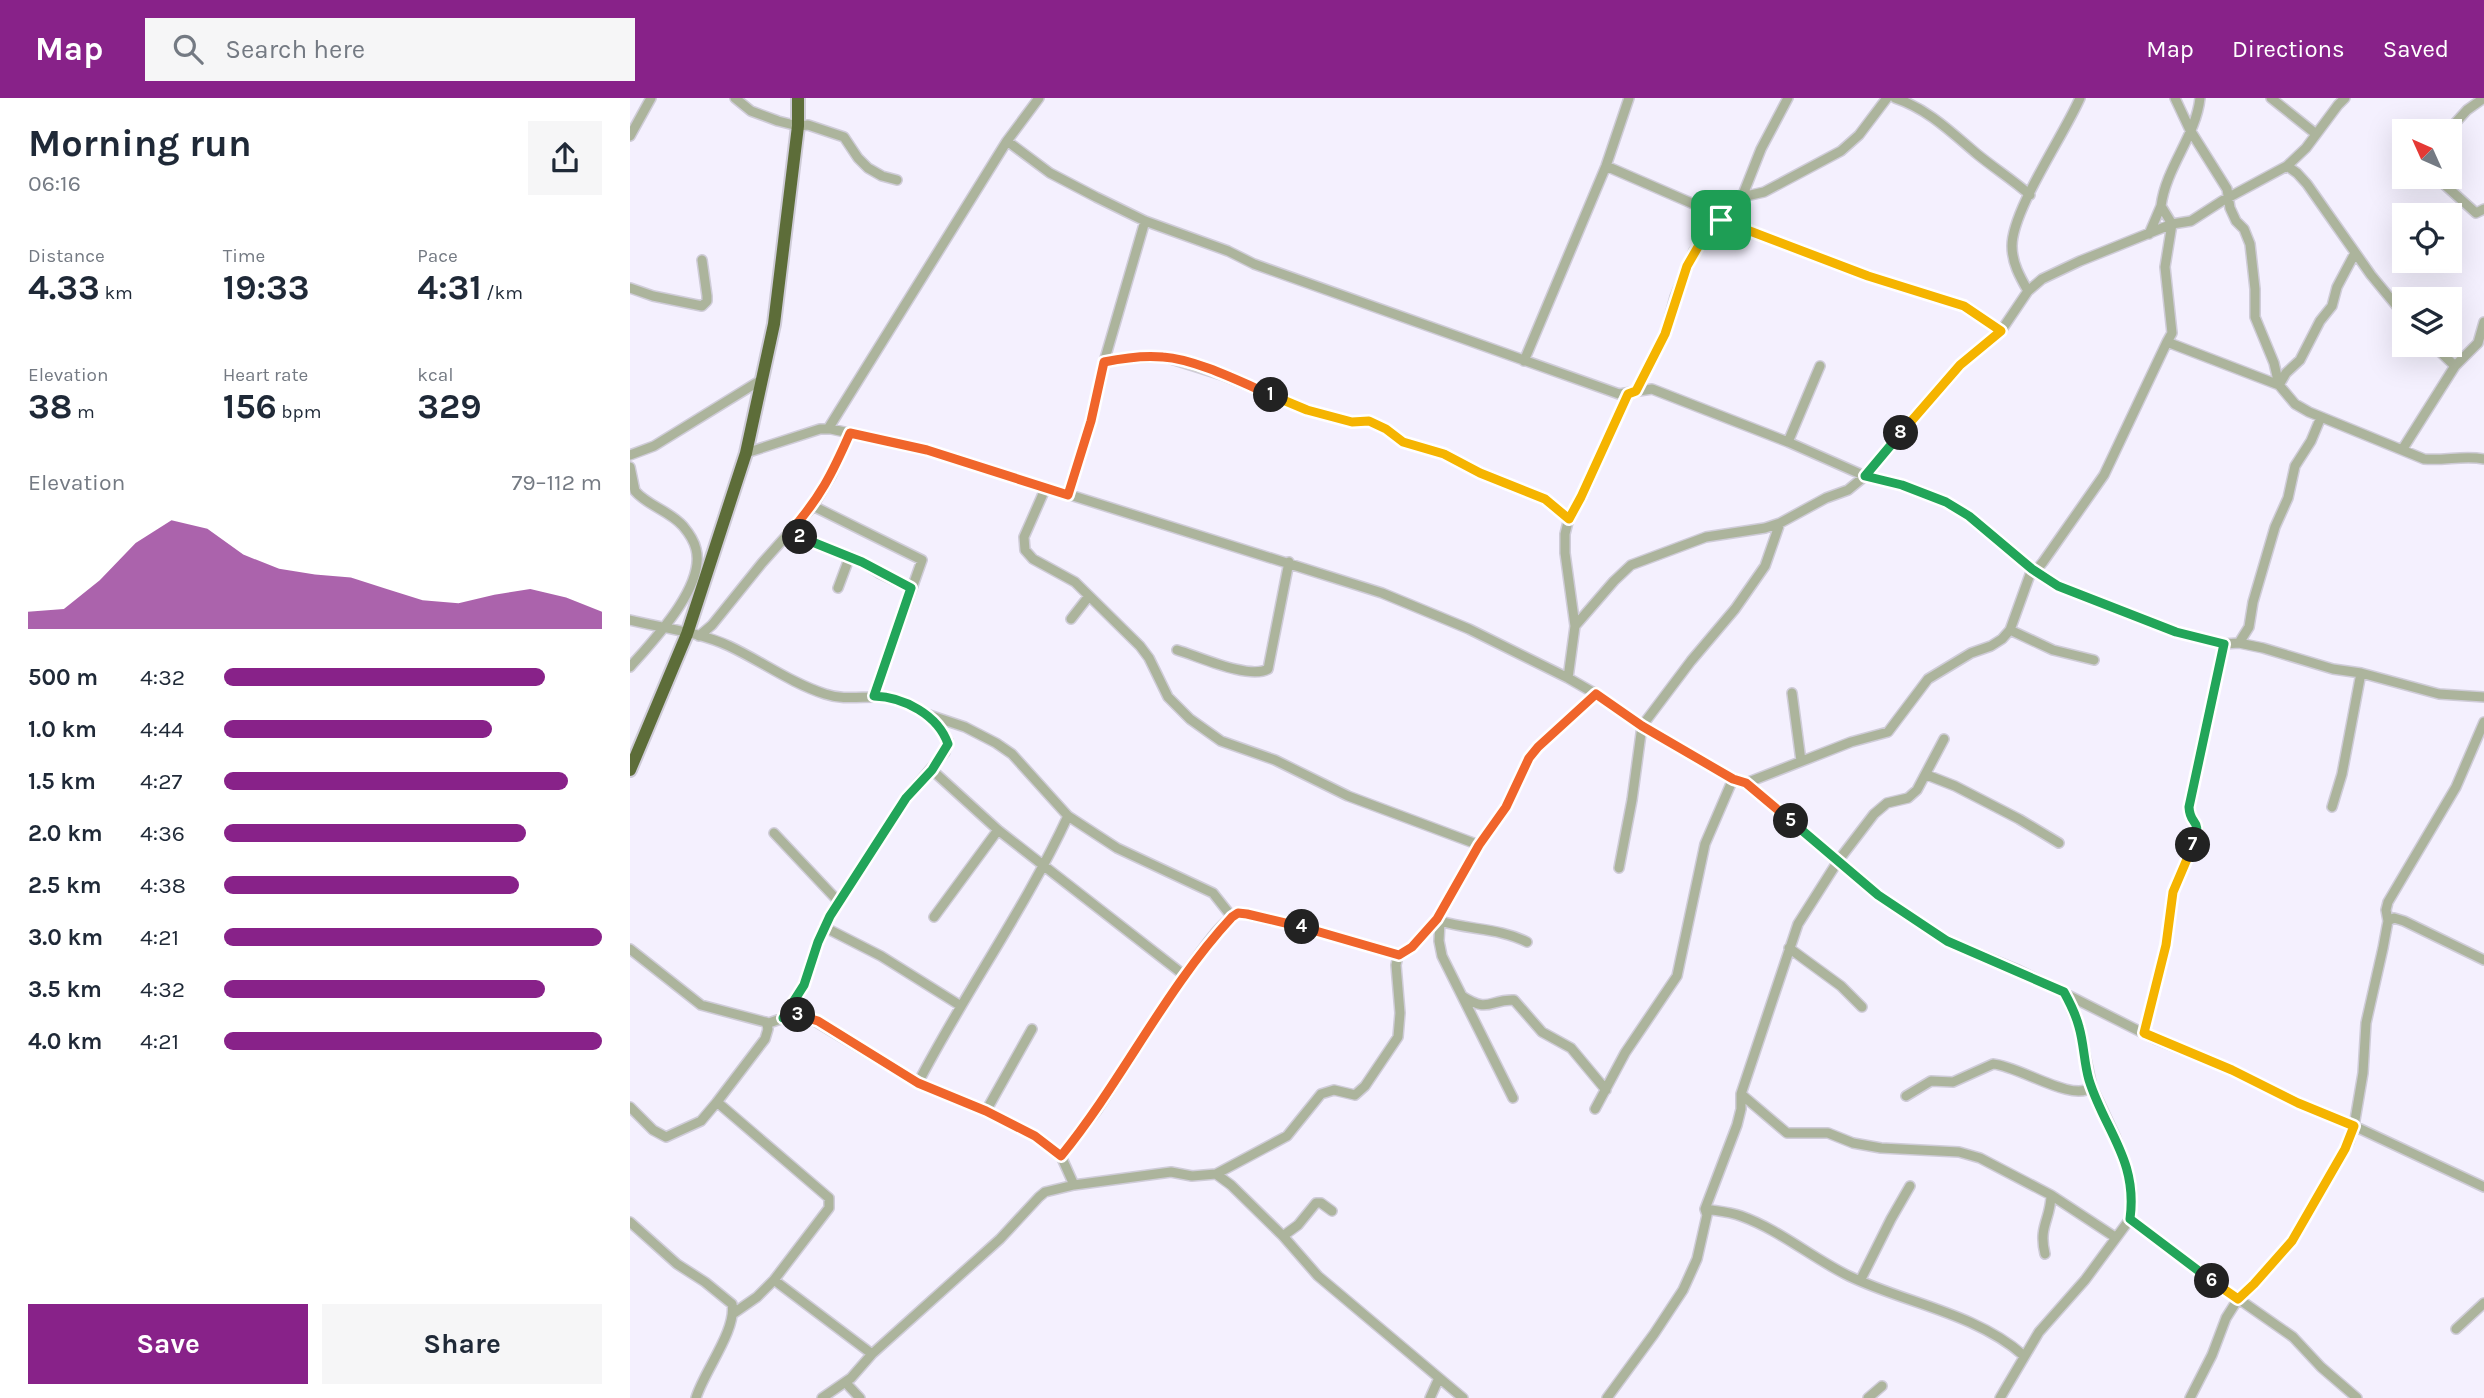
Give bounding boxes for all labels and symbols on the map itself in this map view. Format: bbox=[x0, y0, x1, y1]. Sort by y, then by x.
north arrow bbox=[2392, 119, 2462, 189]
pin bbox=[1691, 190, 1751, 250]
pin: 1 bbox=[1254, 378, 1288, 412]
pin: 8 bbox=[1884, 416, 1918, 450]
pin: 2 bbox=[782, 520, 818, 555]
pin: 5 bbox=[1774, 804, 1808, 838]
pin: 7 bbox=[2176, 828, 2210, 862]
pin: 4 bbox=[1284, 910, 1320, 944]
pin: 3 bbox=[780, 998, 816, 1032]
pin: 6 bbox=[2194, 1264, 2230, 1298]

